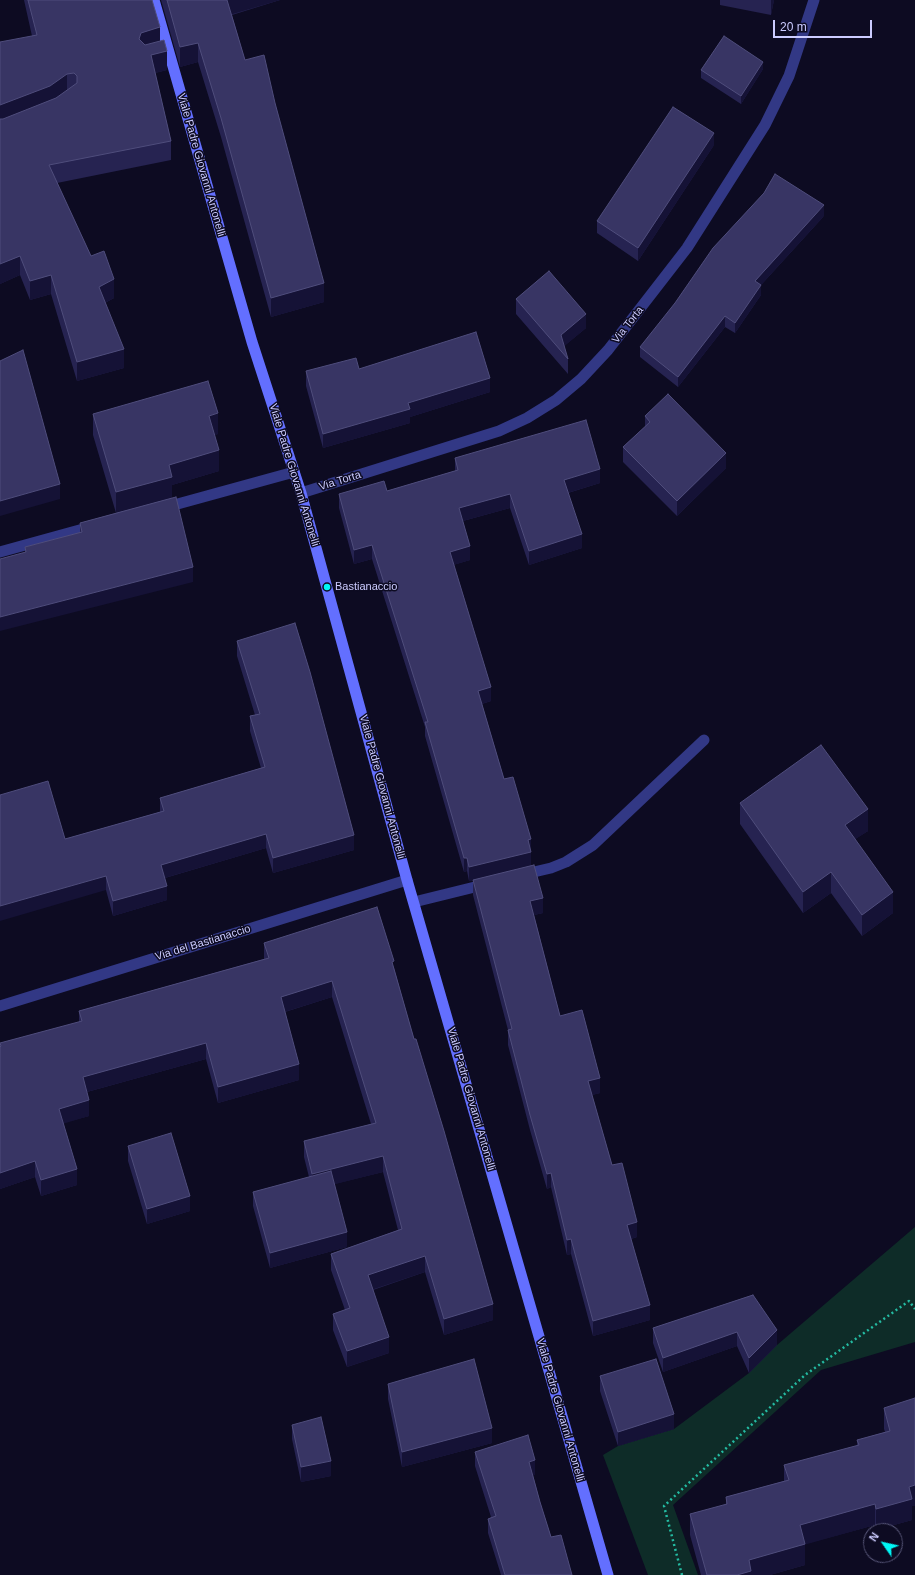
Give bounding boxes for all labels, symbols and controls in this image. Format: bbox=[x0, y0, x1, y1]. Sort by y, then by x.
scale bar bbox=[775, 12, 874, 38]
text: 20 m bbox=[780, 20, 807, 34]
street label: Viale Padre Giovanni Antonelli bbox=[174, 92, 228, 238]
street label: Via Torta bbox=[609, 304, 647, 346]
street label: Viale Padre Giovanni Antonelli bbox=[266, 402, 322, 548]
street label: Via Torta bbox=[317, 468, 363, 494]
place label: Bastianaccio bbox=[335, 580, 397, 594]
marker: Bastianaccio bbox=[322, 582, 332, 592]
street label: Viale Padre Giovanni Antonelli bbox=[356, 714, 408, 860]
street label: Via del Bastianaccio bbox=[154, 922, 252, 964]
street label: Viale Padre Giovanni Antonelli bbox=[444, 1026, 498, 1172]
street label: Viale Padre Giovanni Antonelli bbox=[533, 1337, 587, 1483]
north arrow bbox=[863, 1523, 903, 1563]
text: N bbox=[867, 1530, 881, 1544]

